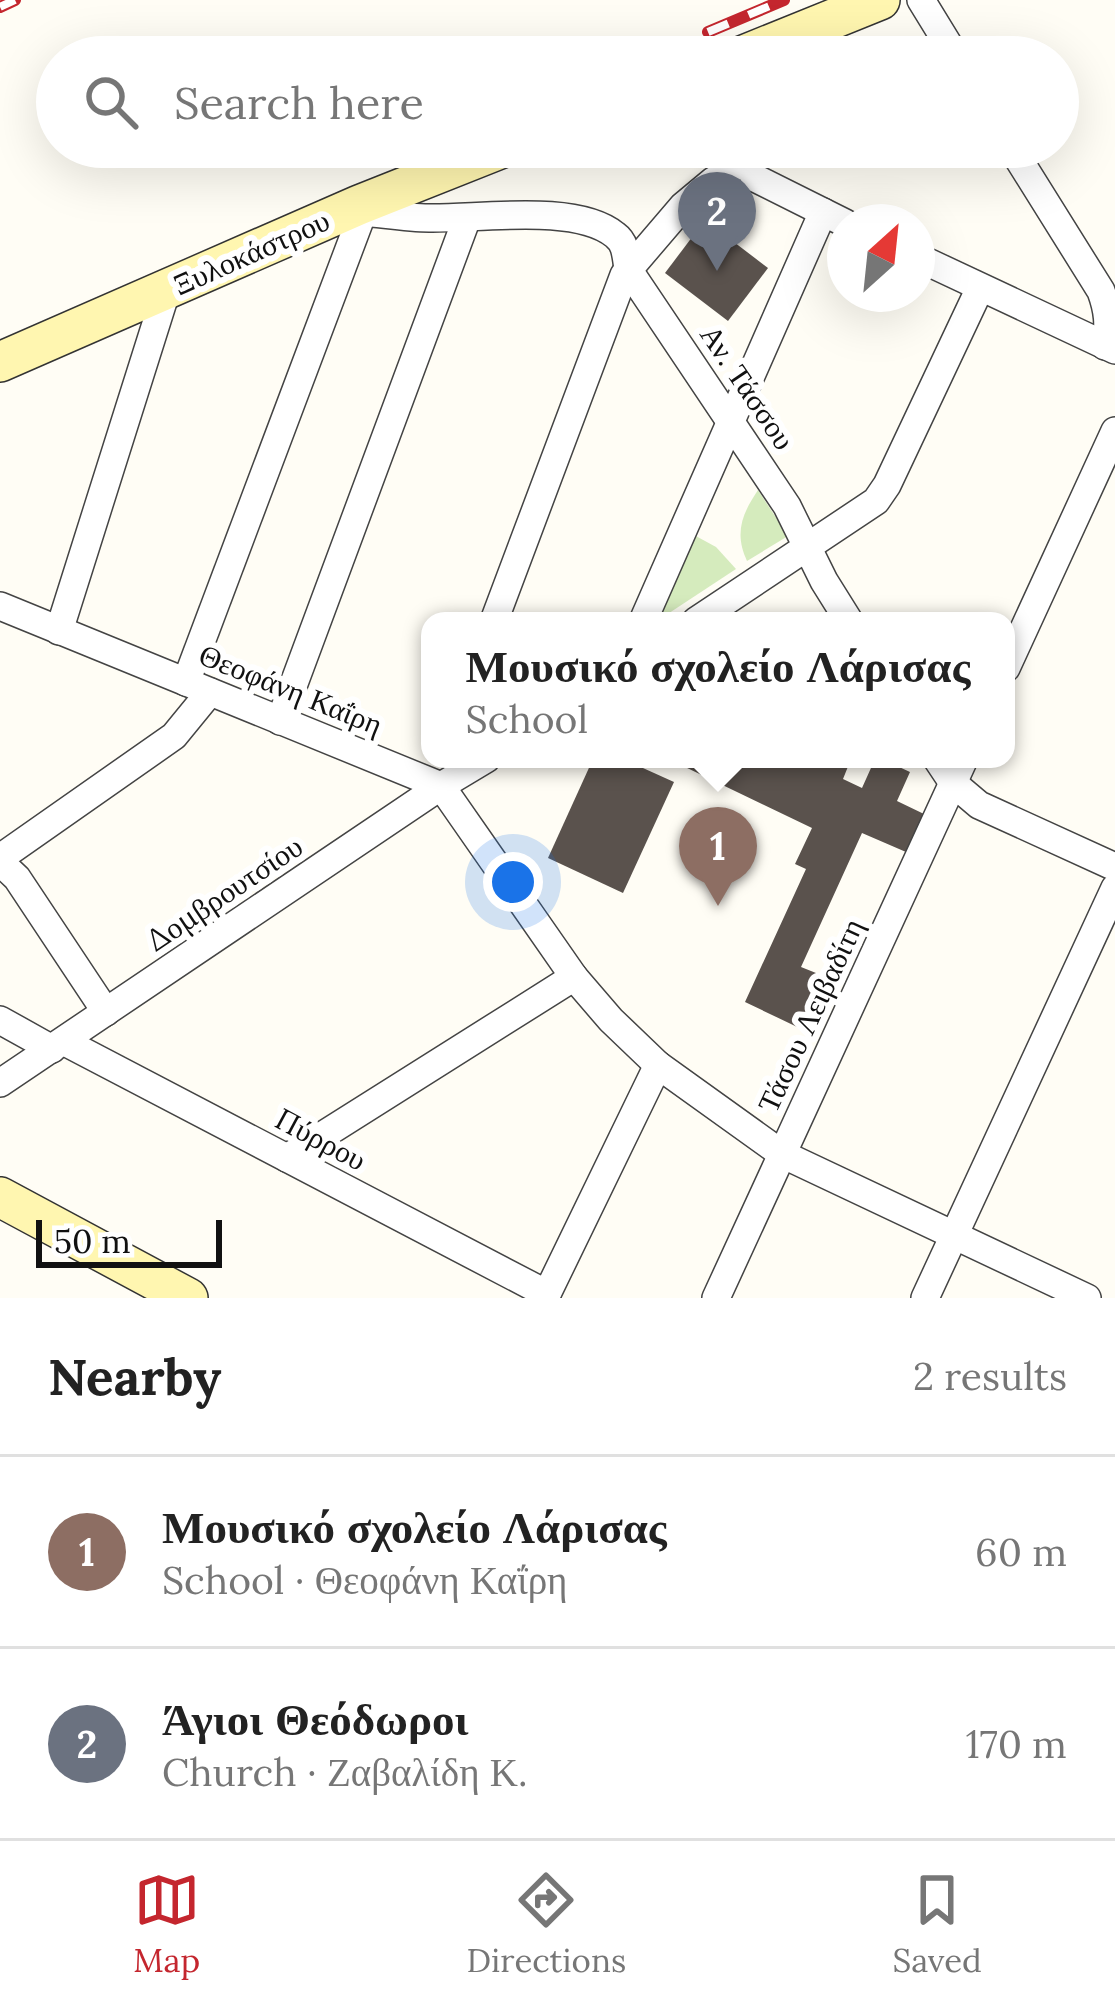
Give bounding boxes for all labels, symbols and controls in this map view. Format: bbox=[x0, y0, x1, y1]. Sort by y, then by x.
search box bbox=[36, 36, 1079, 168]
icon: search bbox=[78, 69, 144, 135]
text: Search here bbox=[174, 74, 424, 131]
pin: 2 bbox=[678, 172, 756, 271]
street label: Ξυλοκάστρου bbox=[167, 201, 335, 303]
north arrow bbox=[827, 204, 935, 312]
street label: Αν. Τάσσου bbox=[692, 317, 804, 457]
popup bbox=[421, 612, 1015, 768]
street label: Θεοφάνη Καΐρη bbox=[194, 635, 388, 743]
text: Μουσικό σχολείο Λάρισας bbox=[466, 637, 970, 694]
text: School bbox=[466, 694, 588, 744]
pin: 1 bbox=[679, 807, 757, 906]
street label: Δομβρουτσίου bbox=[139, 827, 309, 959]
your location bbox=[483, 852, 543, 912]
street label: Τάσου Λειβαδίτη bbox=[749, 912, 871, 1118]
street label: Πύρρου bbox=[269, 1099, 373, 1179]
scale bar bbox=[36, 1214, 222, 1267]
text: 50 m bbox=[54, 1220, 131, 1262]
text: Nearby bbox=[48, 1344, 221, 1409]
text: 2 results bbox=[913, 1351, 1067, 1401]
text: Μουσικό σχολείο Λάρισας bbox=[162, 1498, 667, 1555]
text: 1 bbox=[79, 1527, 95, 1577]
text: 60 m bbox=[975, 1527, 1067, 1577]
text: School · Θεοφάνη Καΐρη bbox=[162, 1555, 568, 1605]
text: Άγιοι Θεόδωροι bbox=[162, 1690, 468, 1747]
text: 2 bbox=[77, 1719, 97, 1769]
text: 170 m bbox=[965, 1719, 1067, 1769]
text: Church · Ζαβαλίδη Κ. bbox=[162, 1747, 528, 1797]
tab: Map bbox=[133, 1867, 200, 1981]
tab: Directions bbox=[467, 1867, 626, 1981]
tab: Saved bbox=[893, 1867, 982, 1981]

